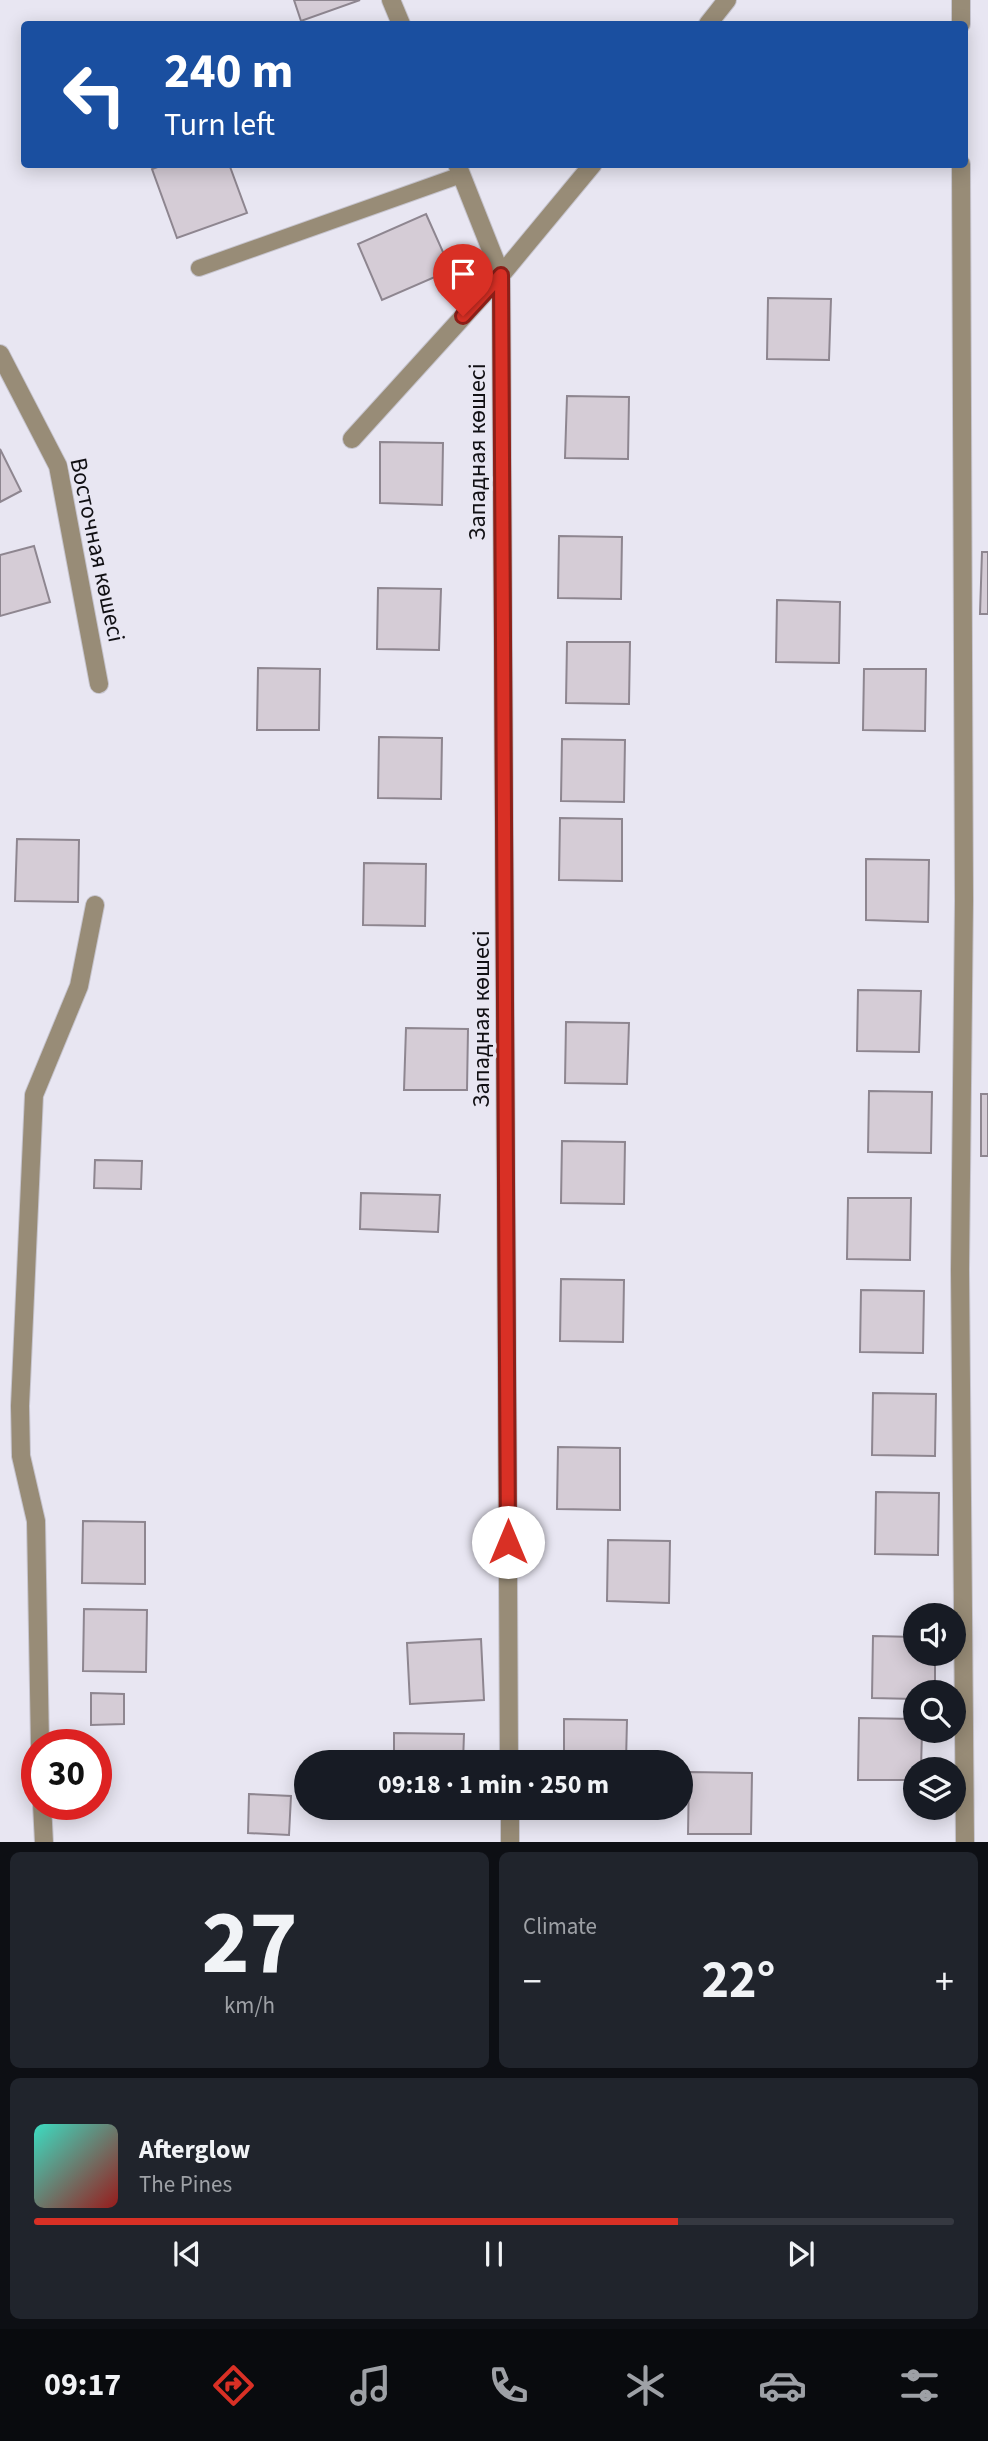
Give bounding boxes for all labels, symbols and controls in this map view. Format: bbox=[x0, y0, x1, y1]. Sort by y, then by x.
text: 240 m bbox=[164, 37, 293, 107]
icon: left bbox=[49, 49, 140, 140]
text: Turn left bbox=[164, 102, 275, 148]
pin bbox=[433, 244, 493, 316]
icon: arrive bbox=[444, 255, 482, 293]
street label: Западная көшесі bbox=[460, 363, 495, 541]
street label: Восточная көшесі bbox=[60, 455, 134, 645]
street label: Западная көшесі bbox=[464, 930, 499, 1108]
position arrow bbox=[471, 1505, 545, 1579]
map controls bbox=[903, 1603, 966, 1820]
button: sound bbox=[903, 1603, 966, 1666]
button: search bbox=[903, 1680, 966, 1743]
speed limit sign: 30 bbox=[21, 1729, 112, 1820]
button: layers bbox=[903, 1757, 966, 1820]
text: 09:18 · 1 min · 250 m bbox=[378, 1766, 609, 1803]
text: 27 bbox=[201, 1879, 298, 2008]
text: Climate bbox=[523, 1910, 597, 1943]
text: 22° bbox=[702, 1944, 775, 2018]
text: − bbox=[523, 1955, 542, 2009]
text: + bbox=[935, 1955, 954, 2009]
text: km/h bbox=[224, 1989, 275, 2022]
text: Afterglow bbox=[139, 2131, 250, 2168]
text: The Pines bbox=[139, 2168, 232, 2201]
icon: previous bbox=[168, 2235, 206, 2273]
icon: pause bbox=[475, 2235, 513, 2273]
icon: next bbox=[782, 2235, 820, 2273]
icon: directions bbox=[209, 2361, 258, 2410]
icon: music bbox=[346, 2361, 395, 2410]
icon: phone bbox=[484, 2361, 533, 2410]
icon: climate bbox=[621, 2361, 670, 2410]
icon: car bbox=[758, 2361, 807, 2410]
icon: filters bbox=[895, 2361, 944, 2410]
text: 09:17 bbox=[44, 2362, 121, 2408]

